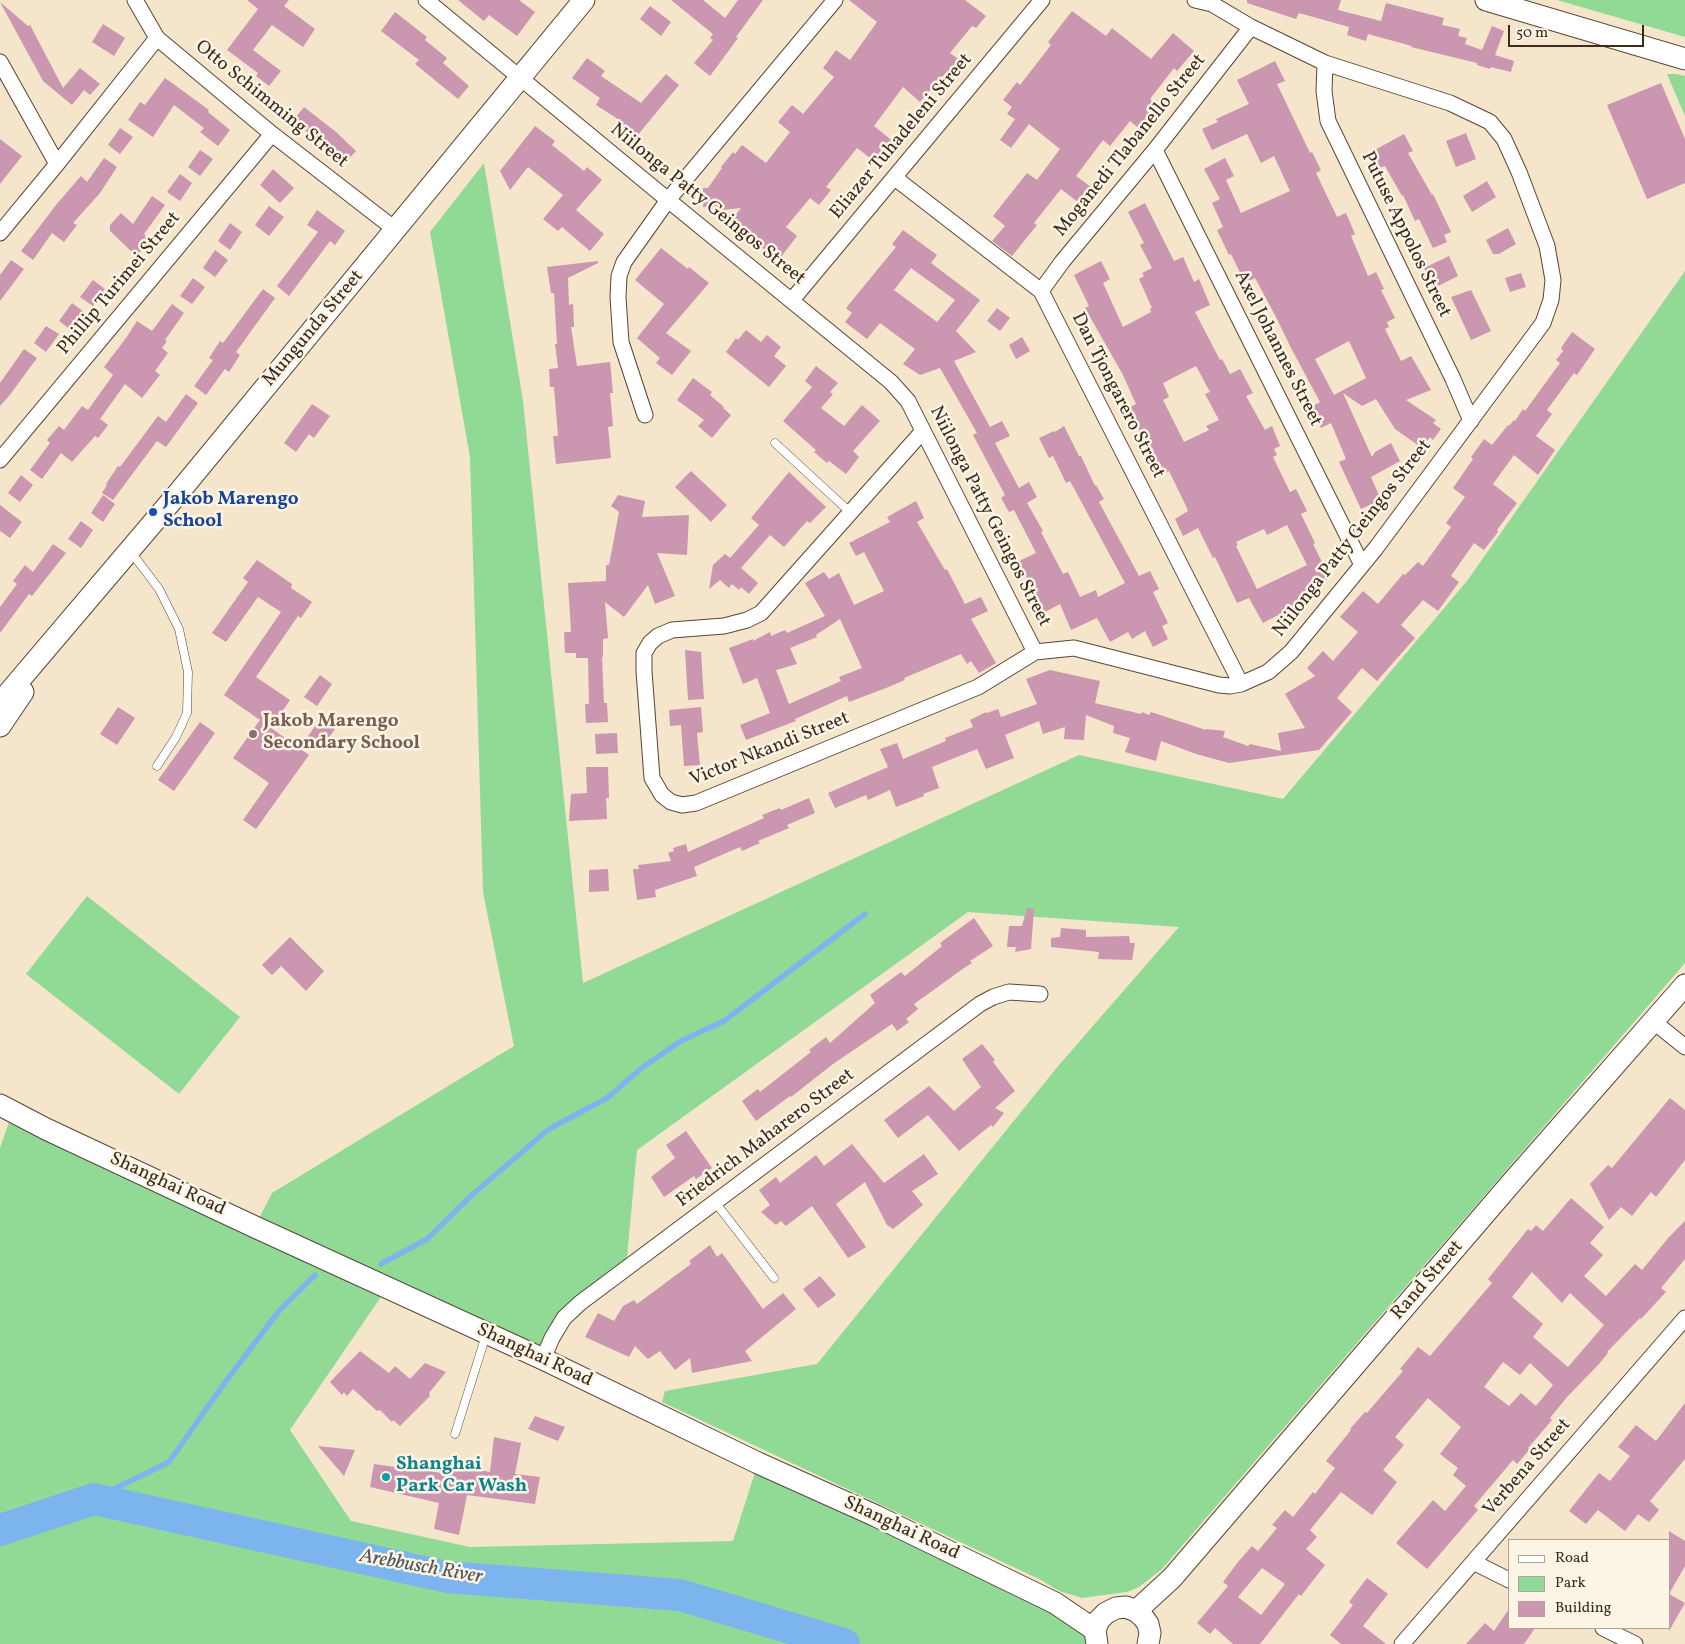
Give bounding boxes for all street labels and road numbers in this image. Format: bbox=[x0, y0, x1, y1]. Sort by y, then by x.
street label: Otto Schimming Street bbox=[190, 36, 352, 174]
street label: Eliazer Tuhadeleni Street bbox=[826, 50, 978, 224]
street label: Moganedi Tlabanello Street bbox=[1050, 50, 1212, 242]
street label: Niilonga Patty Geingos Street bbox=[605, 119, 809, 291]
street label: Putuse Appolos Street bbox=[1355, 148, 1455, 322]
street label: Phillip Turimei Street bbox=[54, 208, 186, 360]
street label: Mungunda Street bbox=[259, 266, 369, 392]
street label: Axel Johannes Street bbox=[1228, 267, 1326, 431]
street label: Dan Tjongarero Street bbox=[1065, 309, 1169, 483]
street label: Niilonga Patty Geingos Street bbox=[923, 403, 1055, 631]
street label: Niilonga Patty Geingos Street bbox=[1269, 436, 1437, 642]
street label: Victor Nkandi Street bbox=[687, 708, 853, 792]
street label: Friedrich Maharero Street bbox=[673, 1065, 859, 1213]
street label: Shanghai Road bbox=[105, 1148, 229, 1222]
street label: Rand Street bbox=[1387, 1236, 1469, 1326]
street label: Shanghai Road bbox=[472, 1319, 596, 1393]
street label: Verbena Street bbox=[1479, 1414, 1577, 1522]
street label: Shanghai Road bbox=[839, 1492, 963, 1566]

